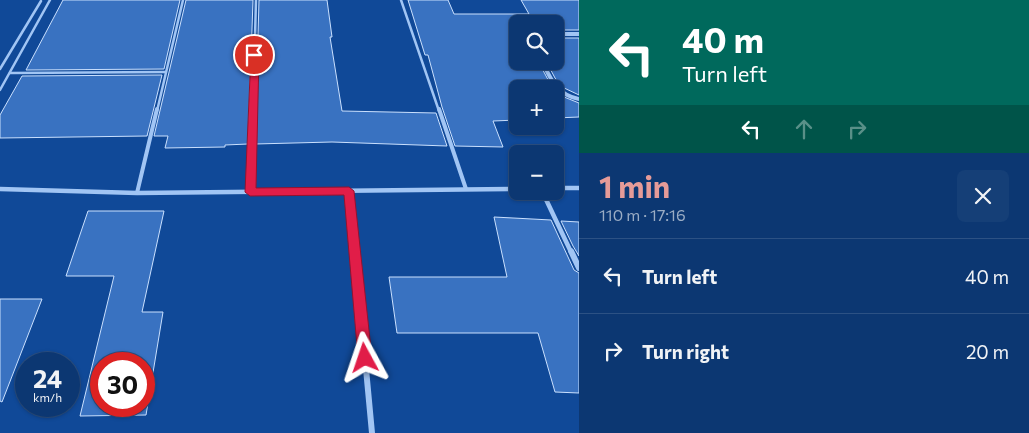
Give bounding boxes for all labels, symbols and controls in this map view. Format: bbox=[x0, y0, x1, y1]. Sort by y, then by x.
map controls bbox=[509, 15, 564, 200]
button: search bbox=[509, 15, 564, 70]
text: 40 m bbox=[682, 17, 764, 60]
icon: left bbox=[599, 20, 664, 85]
pin bbox=[233, 34, 275, 76]
icon: arrive bbox=[240, 41, 268, 69]
text: Turn left bbox=[682, 60, 767, 87]
button: + bbox=[509, 80, 564, 135]
icon: left bbox=[737, 115, 765, 143]
icon: ahead bbox=[790, 115, 818, 143]
icon: right bbox=[843, 115, 871, 143]
button: − bbox=[509, 145, 564, 200]
text: 1 min bbox=[599, 167, 670, 204]
button: close bbox=[957, 170, 1009, 222]
text: 110 m · 17:16 bbox=[599, 205, 686, 224]
icon: left bbox=[599, 262, 627, 290]
text: Turn left bbox=[642, 265, 717, 288]
text: 40 m bbox=[965, 265, 1009, 288]
position arrow bbox=[338, 331, 390, 383]
icon: right bbox=[599, 337, 627, 365]
text: Turn right bbox=[642, 340, 729, 363]
text: 20 m bbox=[966, 340, 1009, 363]
speed limit sign: 30 bbox=[90, 352, 155, 417]
text: 24 bbox=[33, 363, 62, 393]
text: km/h bbox=[33, 390, 62, 404]

